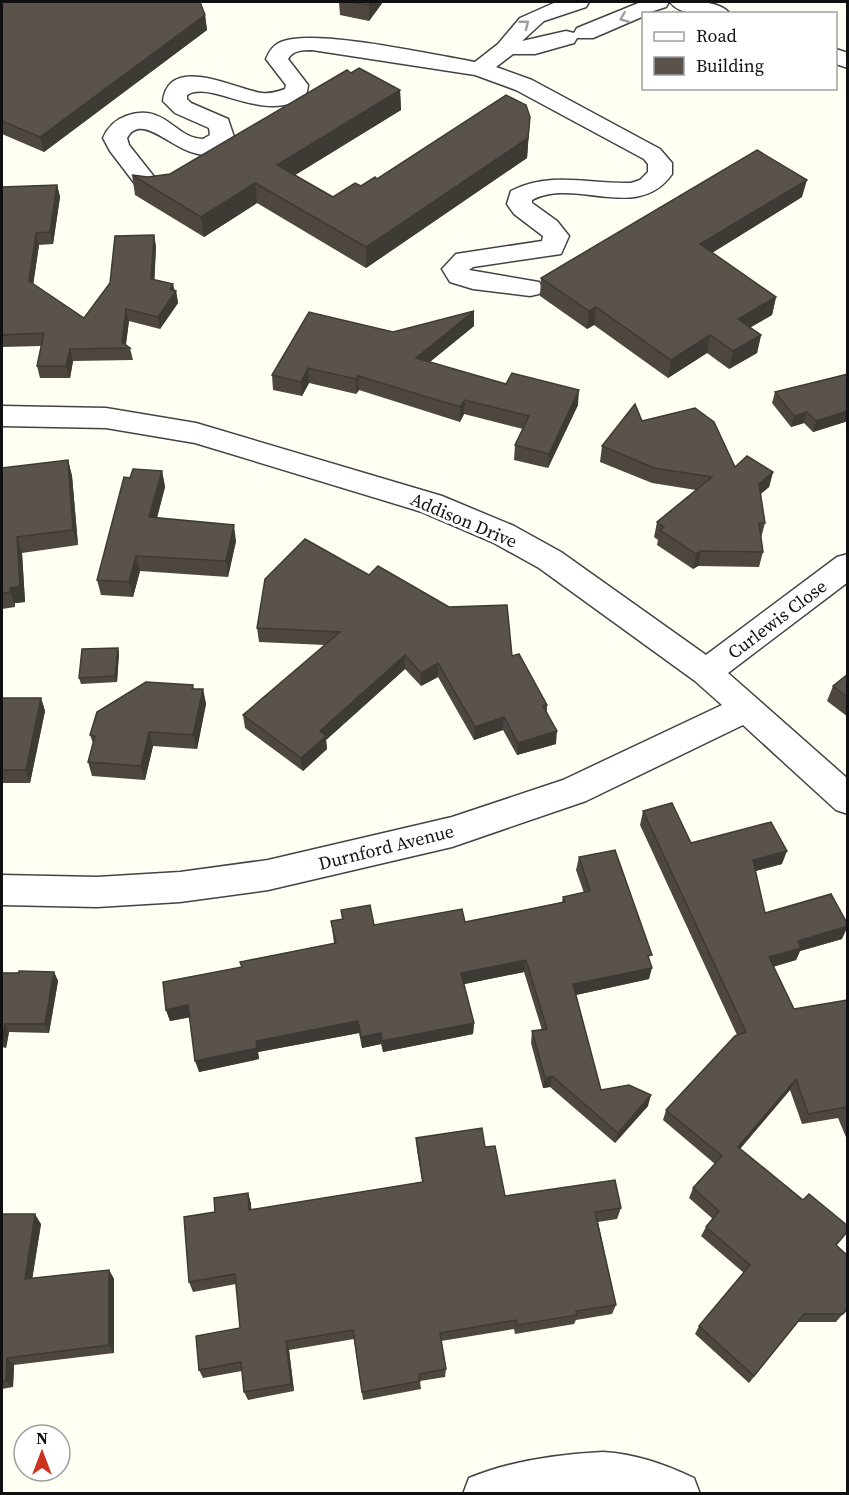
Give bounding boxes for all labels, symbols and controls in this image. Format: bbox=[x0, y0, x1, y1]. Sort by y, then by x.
one-way arrow bbox=[619, 11, 630, 23]
legend bbox=[642, 12, 837, 90]
one-way arrow bbox=[518, 20, 529, 31]
text: Road bbox=[696, 23, 737, 48]
text: Building bbox=[696, 53, 764, 78]
street label: Addison Drive bbox=[407, 486, 521, 554]
street label: Curlewis Close bbox=[722, 573, 832, 665]
street label: Durnford Avenue bbox=[316, 818, 456, 876]
north arrow bbox=[12, 1423, 72, 1483]
text: N bbox=[36, 1427, 48, 1449]

